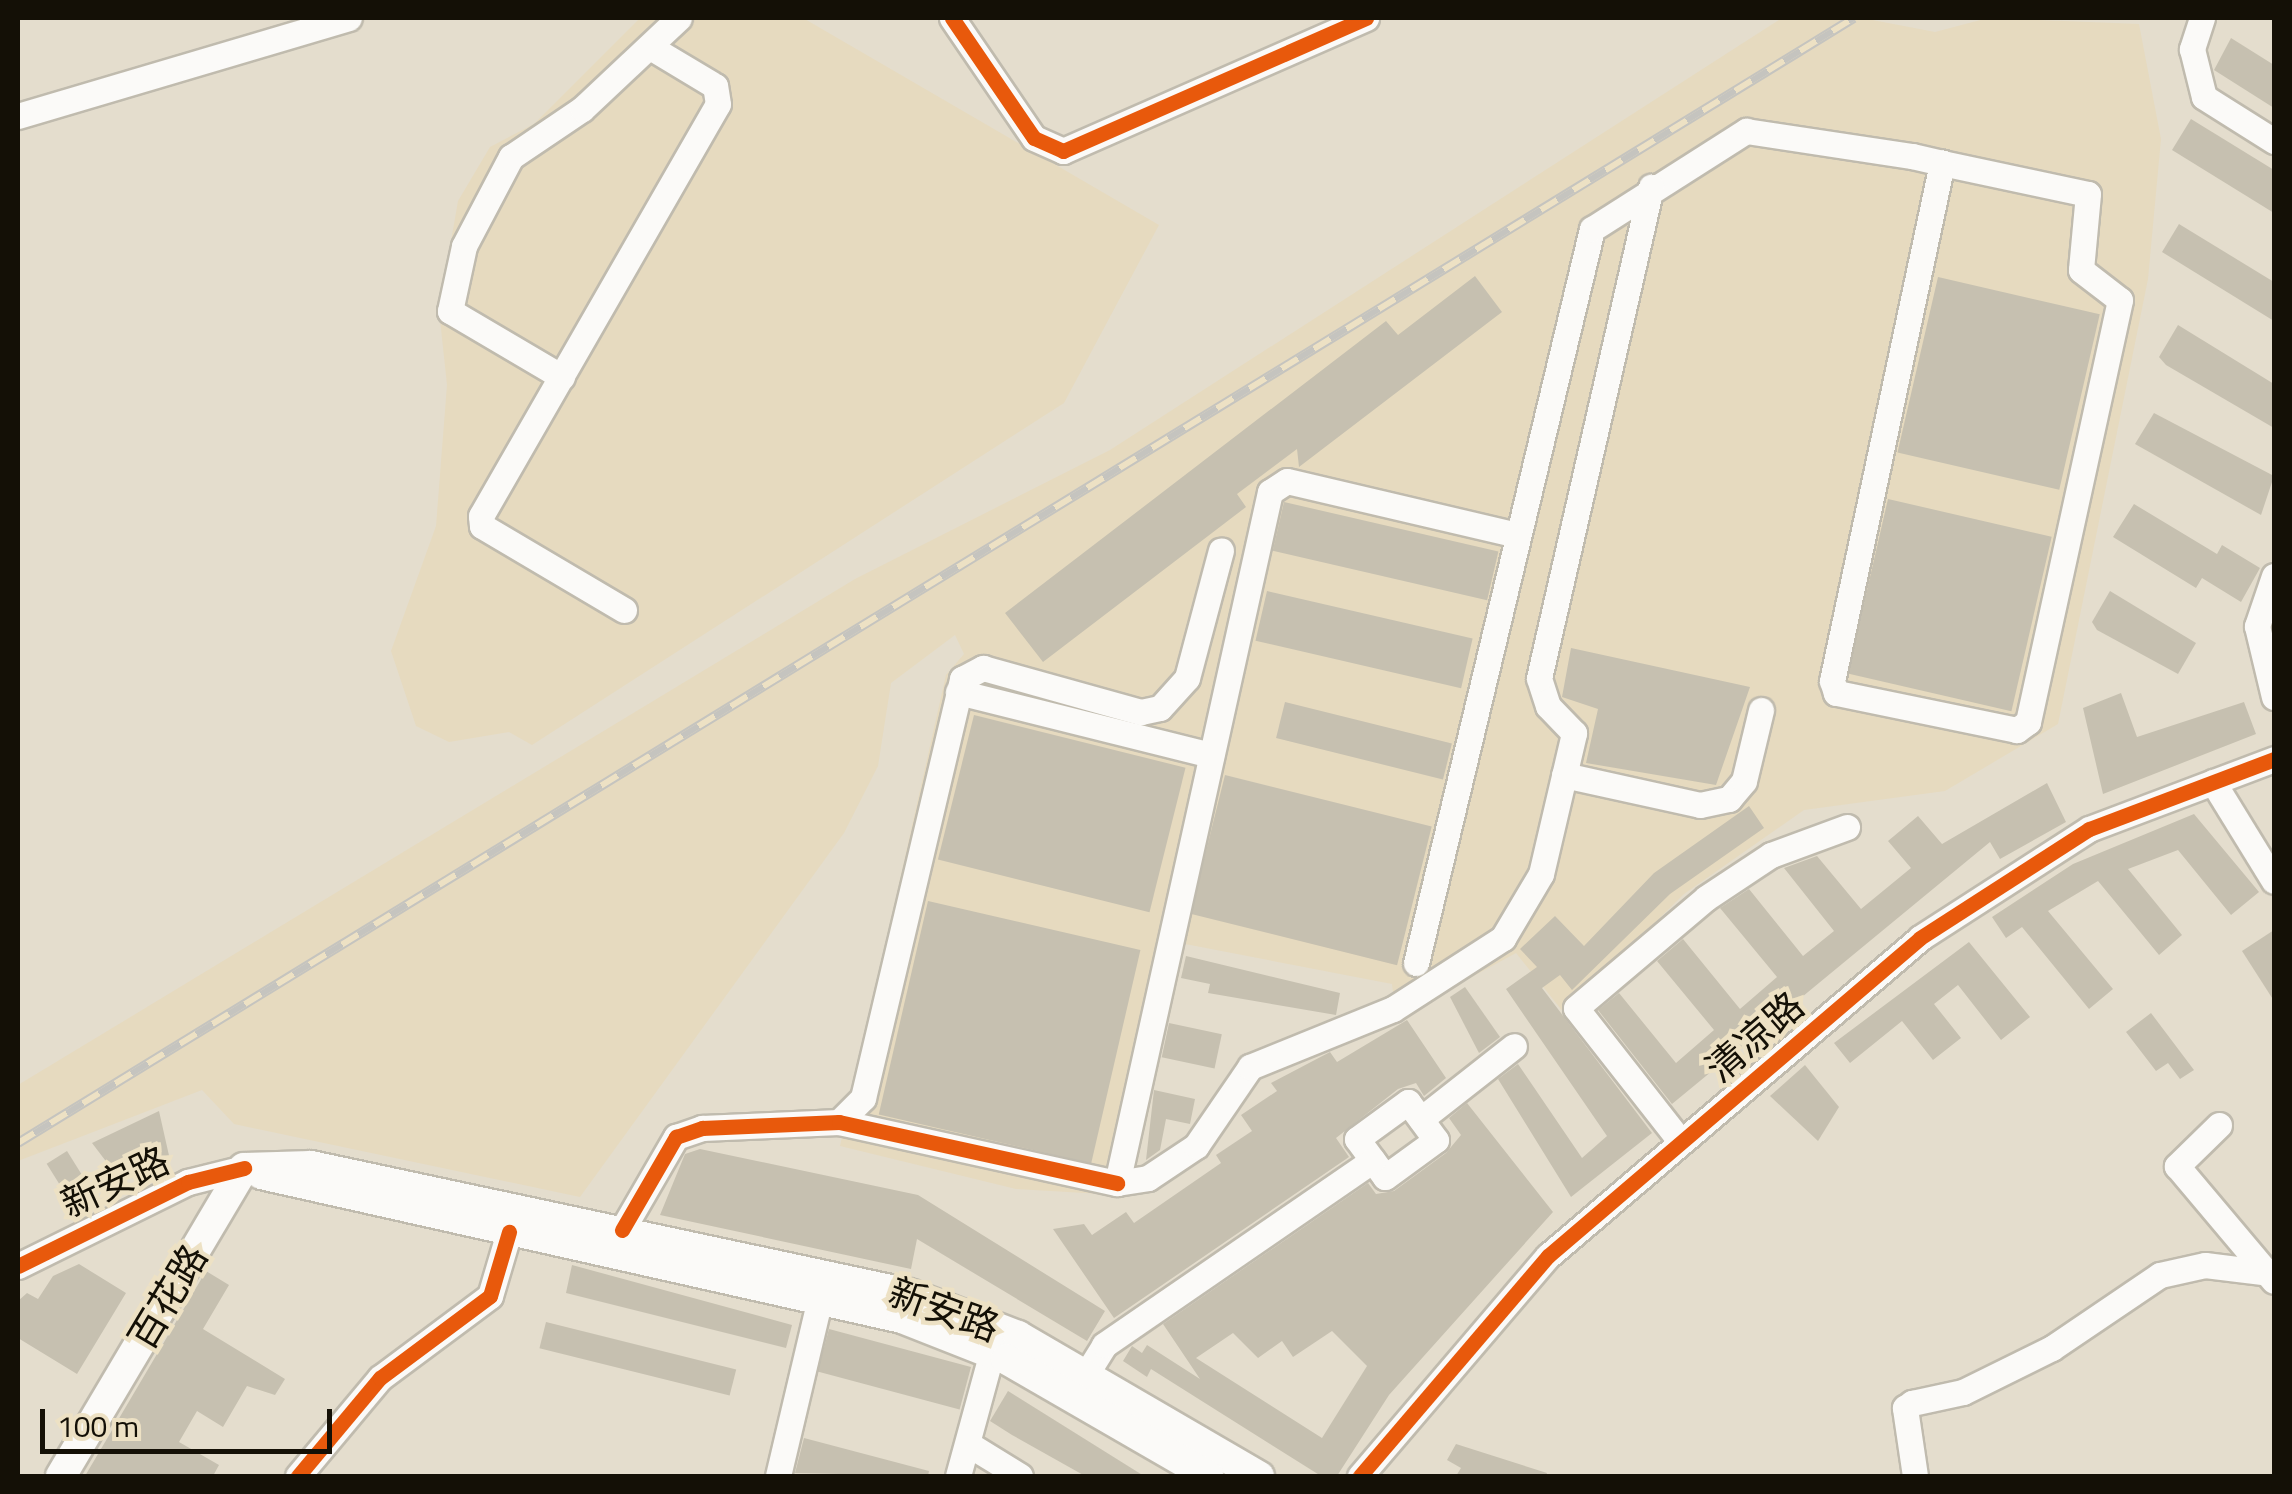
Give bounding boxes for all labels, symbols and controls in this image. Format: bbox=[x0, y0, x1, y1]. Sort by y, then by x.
street label: 清凉路 bbox=[1697, 982, 1813, 1092]
street label: 新安路 bbox=[54, 1137, 176, 1227]
street label: 百花路 bbox=[119, 1236, 217, 1358]
street label: 新安路 bbox=[883, 1269, 1005, 1351]
scale bar bbox=[45, 1389, 338, 1451]
text: 100 m bbox=[57, 1403, 139, 1449]

